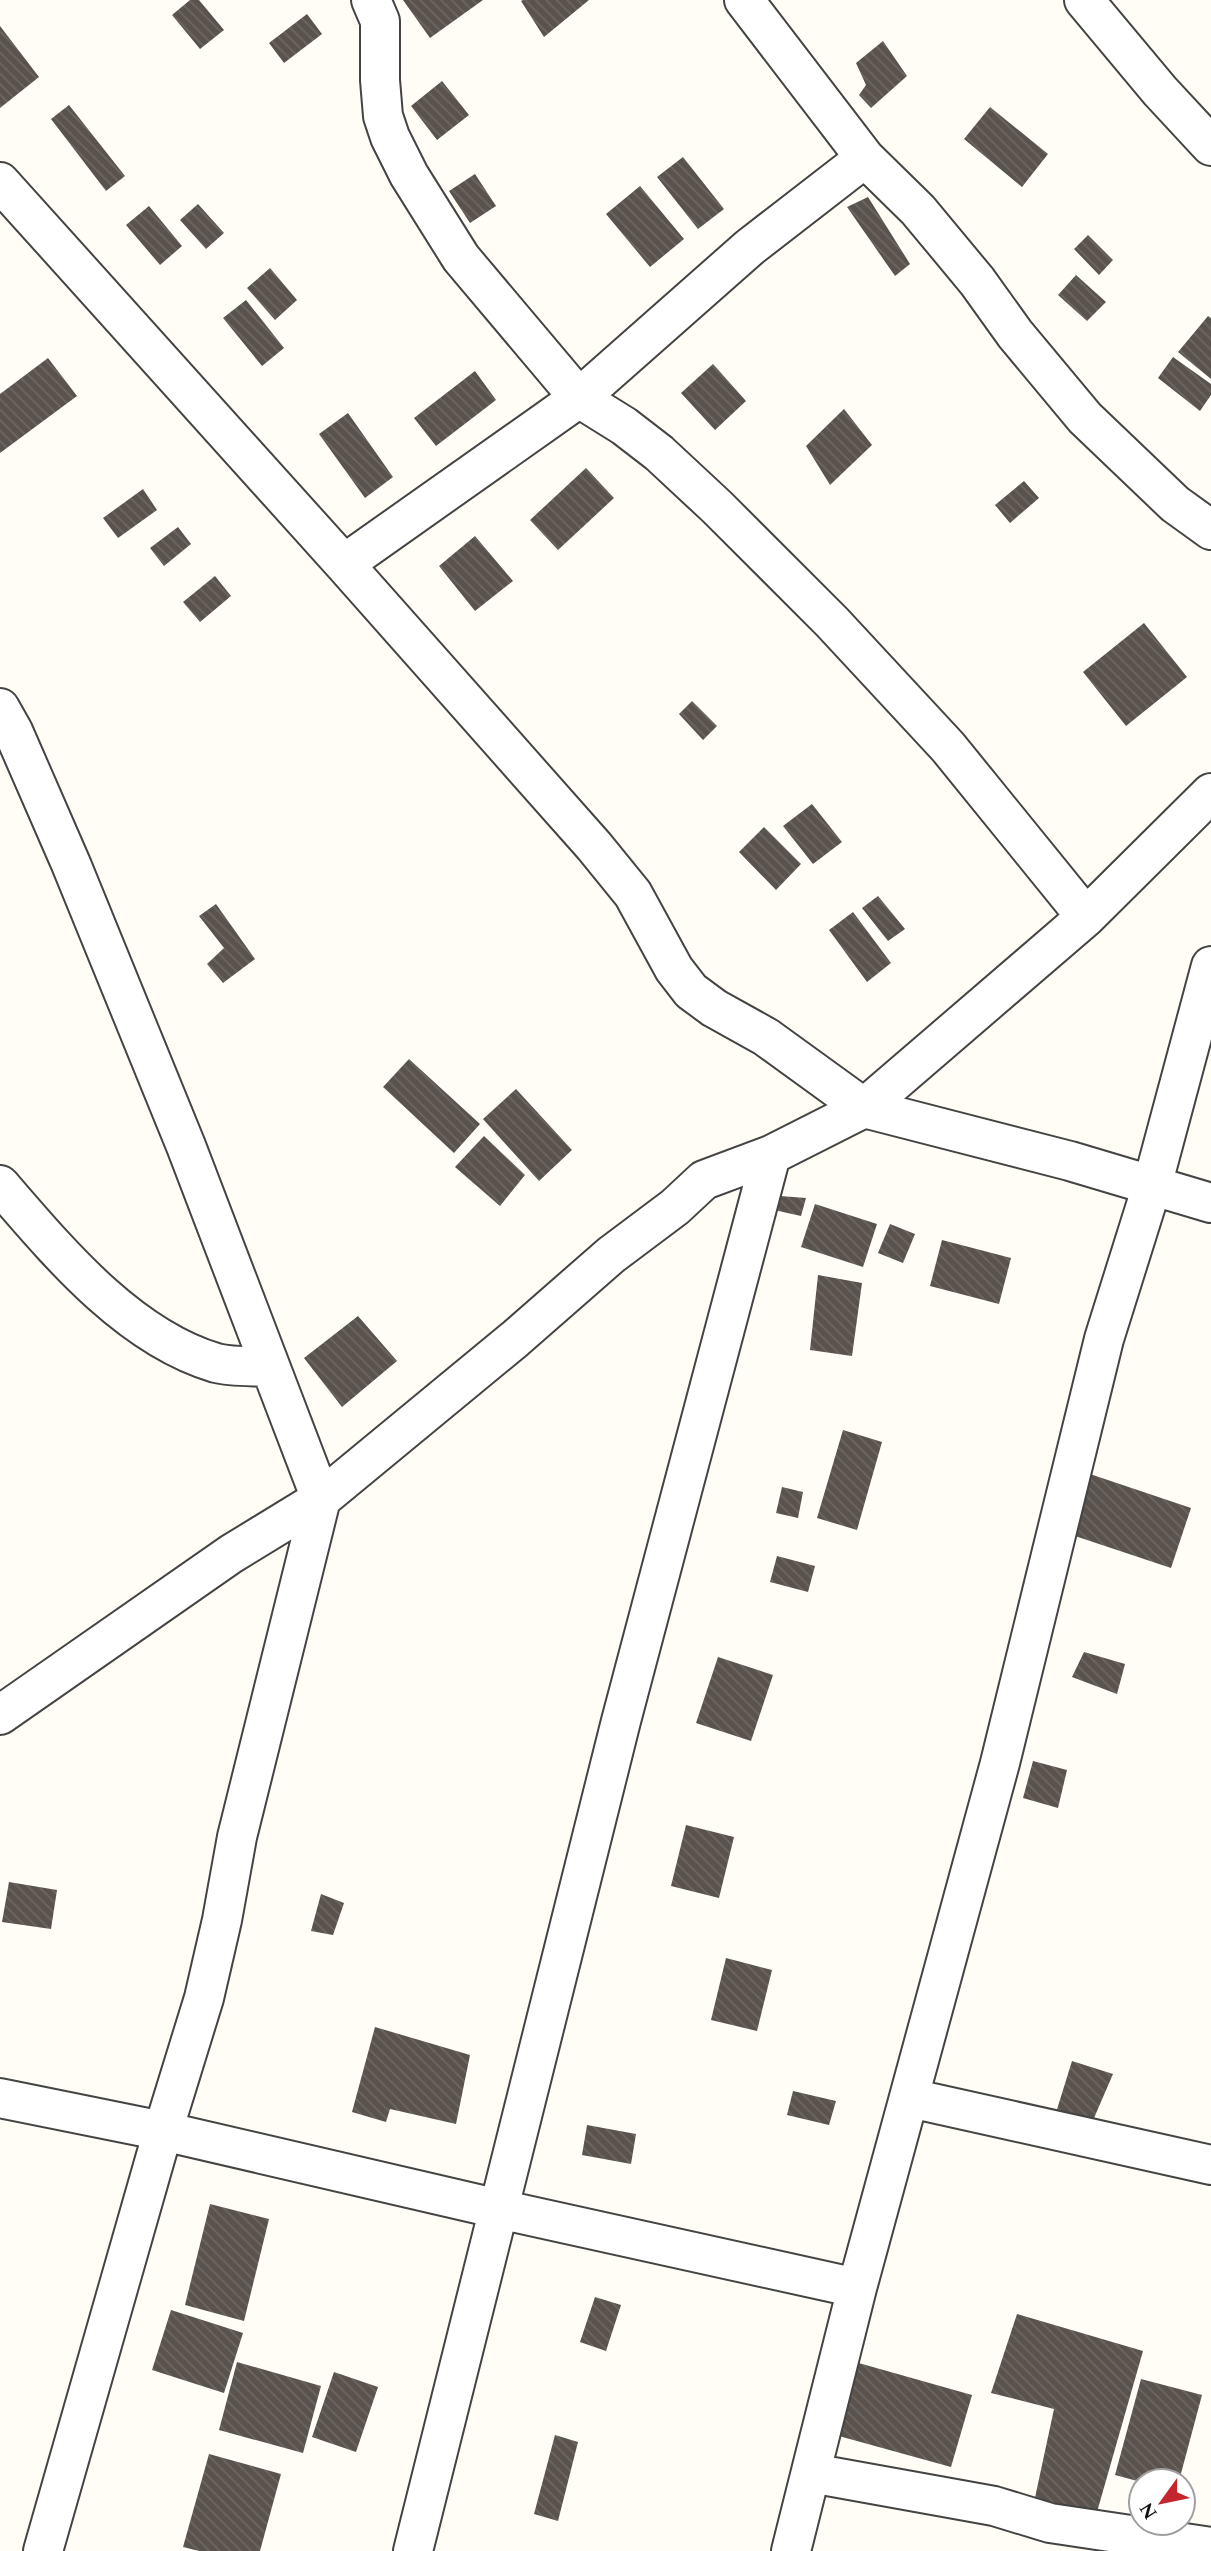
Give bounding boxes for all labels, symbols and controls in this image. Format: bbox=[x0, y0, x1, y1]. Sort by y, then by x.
north arrow bbox=[1127, 2467, 1197, 2537]
text: N bbox=[1133, 2496, 1165, 2525]

